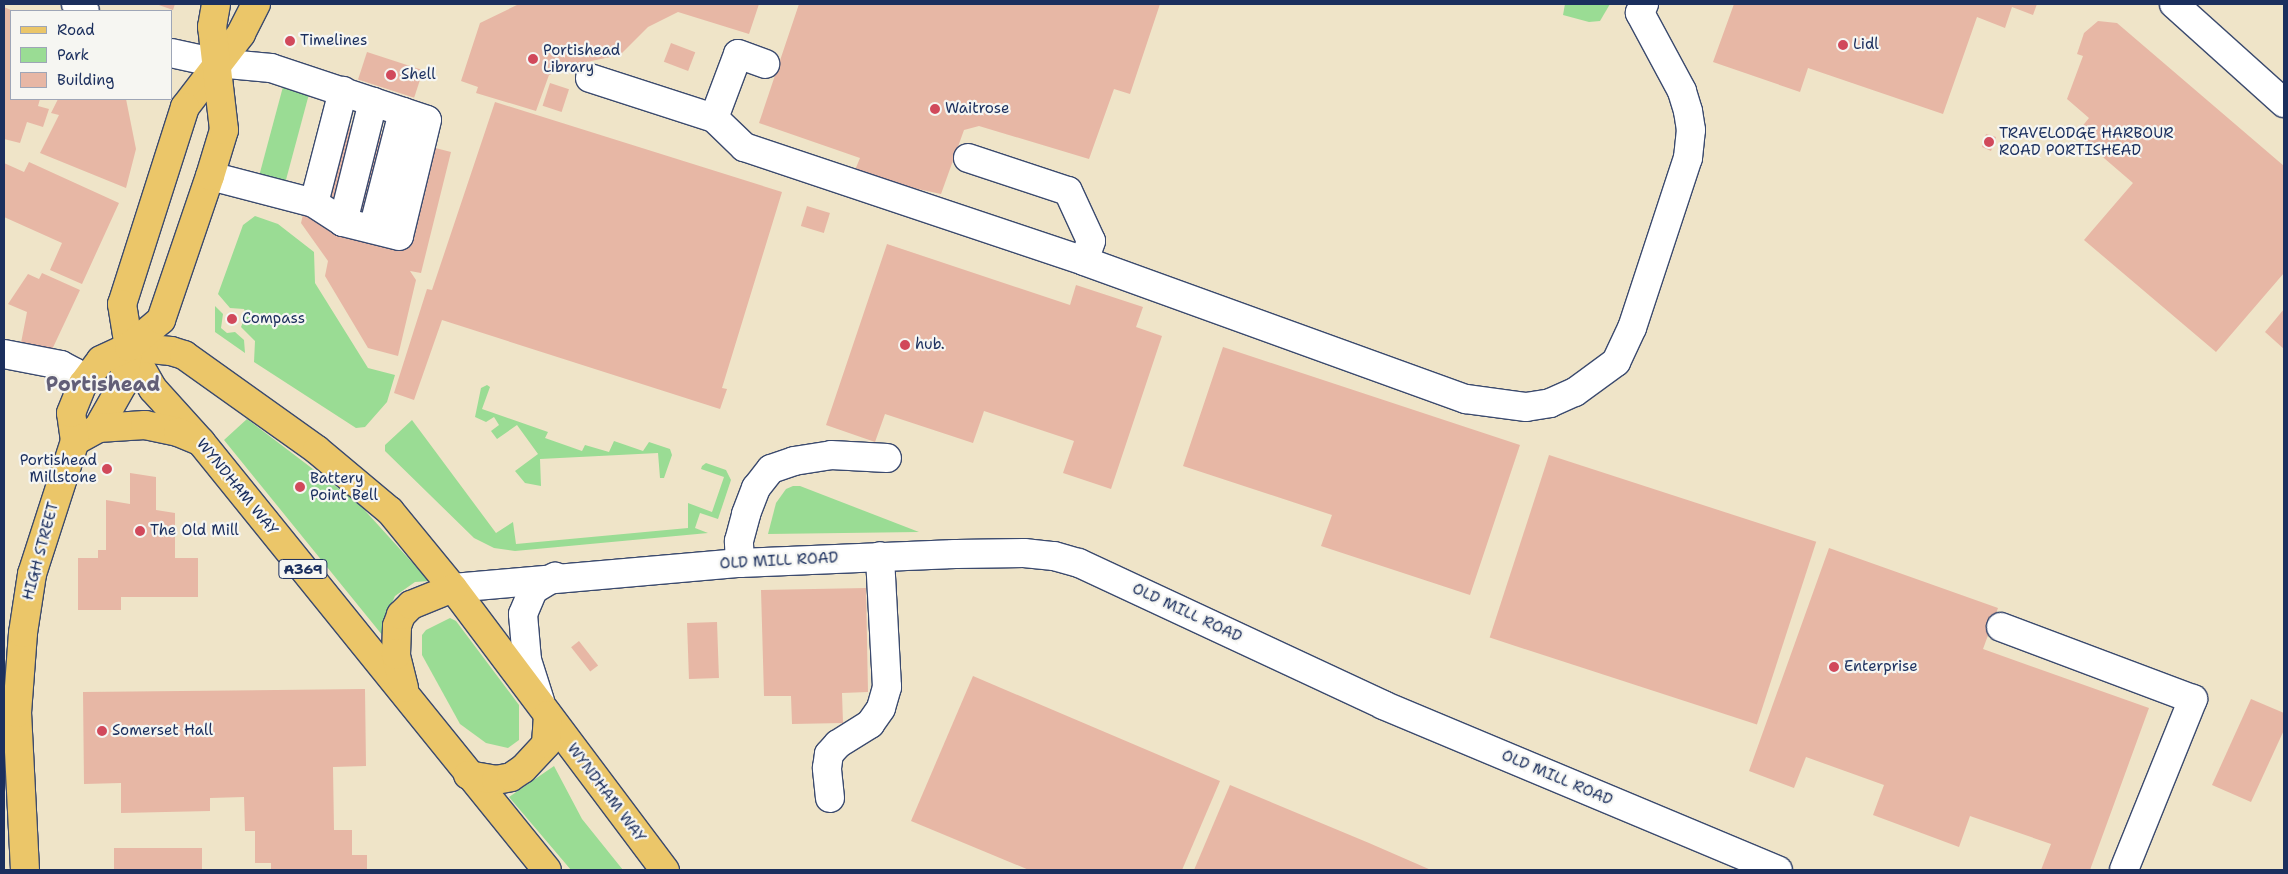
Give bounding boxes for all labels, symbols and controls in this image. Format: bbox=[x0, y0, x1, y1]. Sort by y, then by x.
legend bbox=[10, 10, 172, 100]
text: Road bbox=[57, 20, 95, 40]
place label: Timelines bbox=[300, 32, 368, 50]
marker: Timelines bbox=[284, 35, 296, 47]
place label: Lidl bbox=[1853, 36, 1879, 54]
marker: Lidl bbox=[1837, 39, 1849, 51]
place label: Portishead Library bbox=[543, 41, 620, 76]
text: Park bbox=[57, 45, 89, 65]
marker: Portishead Library bbox=[527, 53, 539, 65]
place label: Shell bbox=[401, 66, 436, 84]
marker: Shell bbox=[385, 69, 397, 81]
text: Building bbox=[57, 70, 114, 90]
place label: Waitrose bbox=[945, 100, 1009, 118]
marker: Waitrose bbox=[929, 103, 941, 115]
place label: TRAVELODGE HARBOUR ROAD PORTISHEAD bbox=[1999, 124, 2174, 159]
marker: TRAVELODGE HARBOUR ROAD PORTISHEAD bbox=[1983, 136, 1995, 148]
place label: Compass bbox=[242, 310, 305, 328]
marker: Compass bbox=[226, 313, 238, 325]
place label: hub. bbox=[915, 336, 945, 354]
marker: hub. bbox=[899, 339, 911, 351]
district label: Portishead bbox=[46, 372, 160, 396]
street label: WYNDHAM WAY bbox=[192, 435, 282, 539]
place label: Portishead Millstone bbox=[20, 451, 97, 486]
marker: Portishead Millstone bbox=[101, 463, 113, 475]
place label: Battery Point Bell bbox=[310, 469, 378, 504]
marker: Battery Point Bell bbox=[294, 481, 306, 493]
street label: HIGH STREET bbox=[19, 500, 63, 602]
place label: The Old Mill bbox=[150, 522, 239, 540]
marker: The Old Mill bbox=[134, 525, 146, 537]
street label: OLD MILL ROAD bbox=[719, 549, 839, 573]
road number: A369 bbox=[278, 558, 328, 580]
street label: OLD MILL ROAD bbox=[1129, 580, 1245, 646]
place label: Enterprise bbox=[1844, 658, 1918, 676]
marker: Enterprise bbox=[1828, 661, 1840, 673]
place label: Somerset Hall bbox=[112, 722, 213, 740]
marker: Somerset Hall bbox=[96, 725, 108, 737]
street label: WYNDHAM WAY bbox=[563, 740, 649, 846]
street label: OLD MILL ROAD bbox=[1499, 746, 1615, 810]

